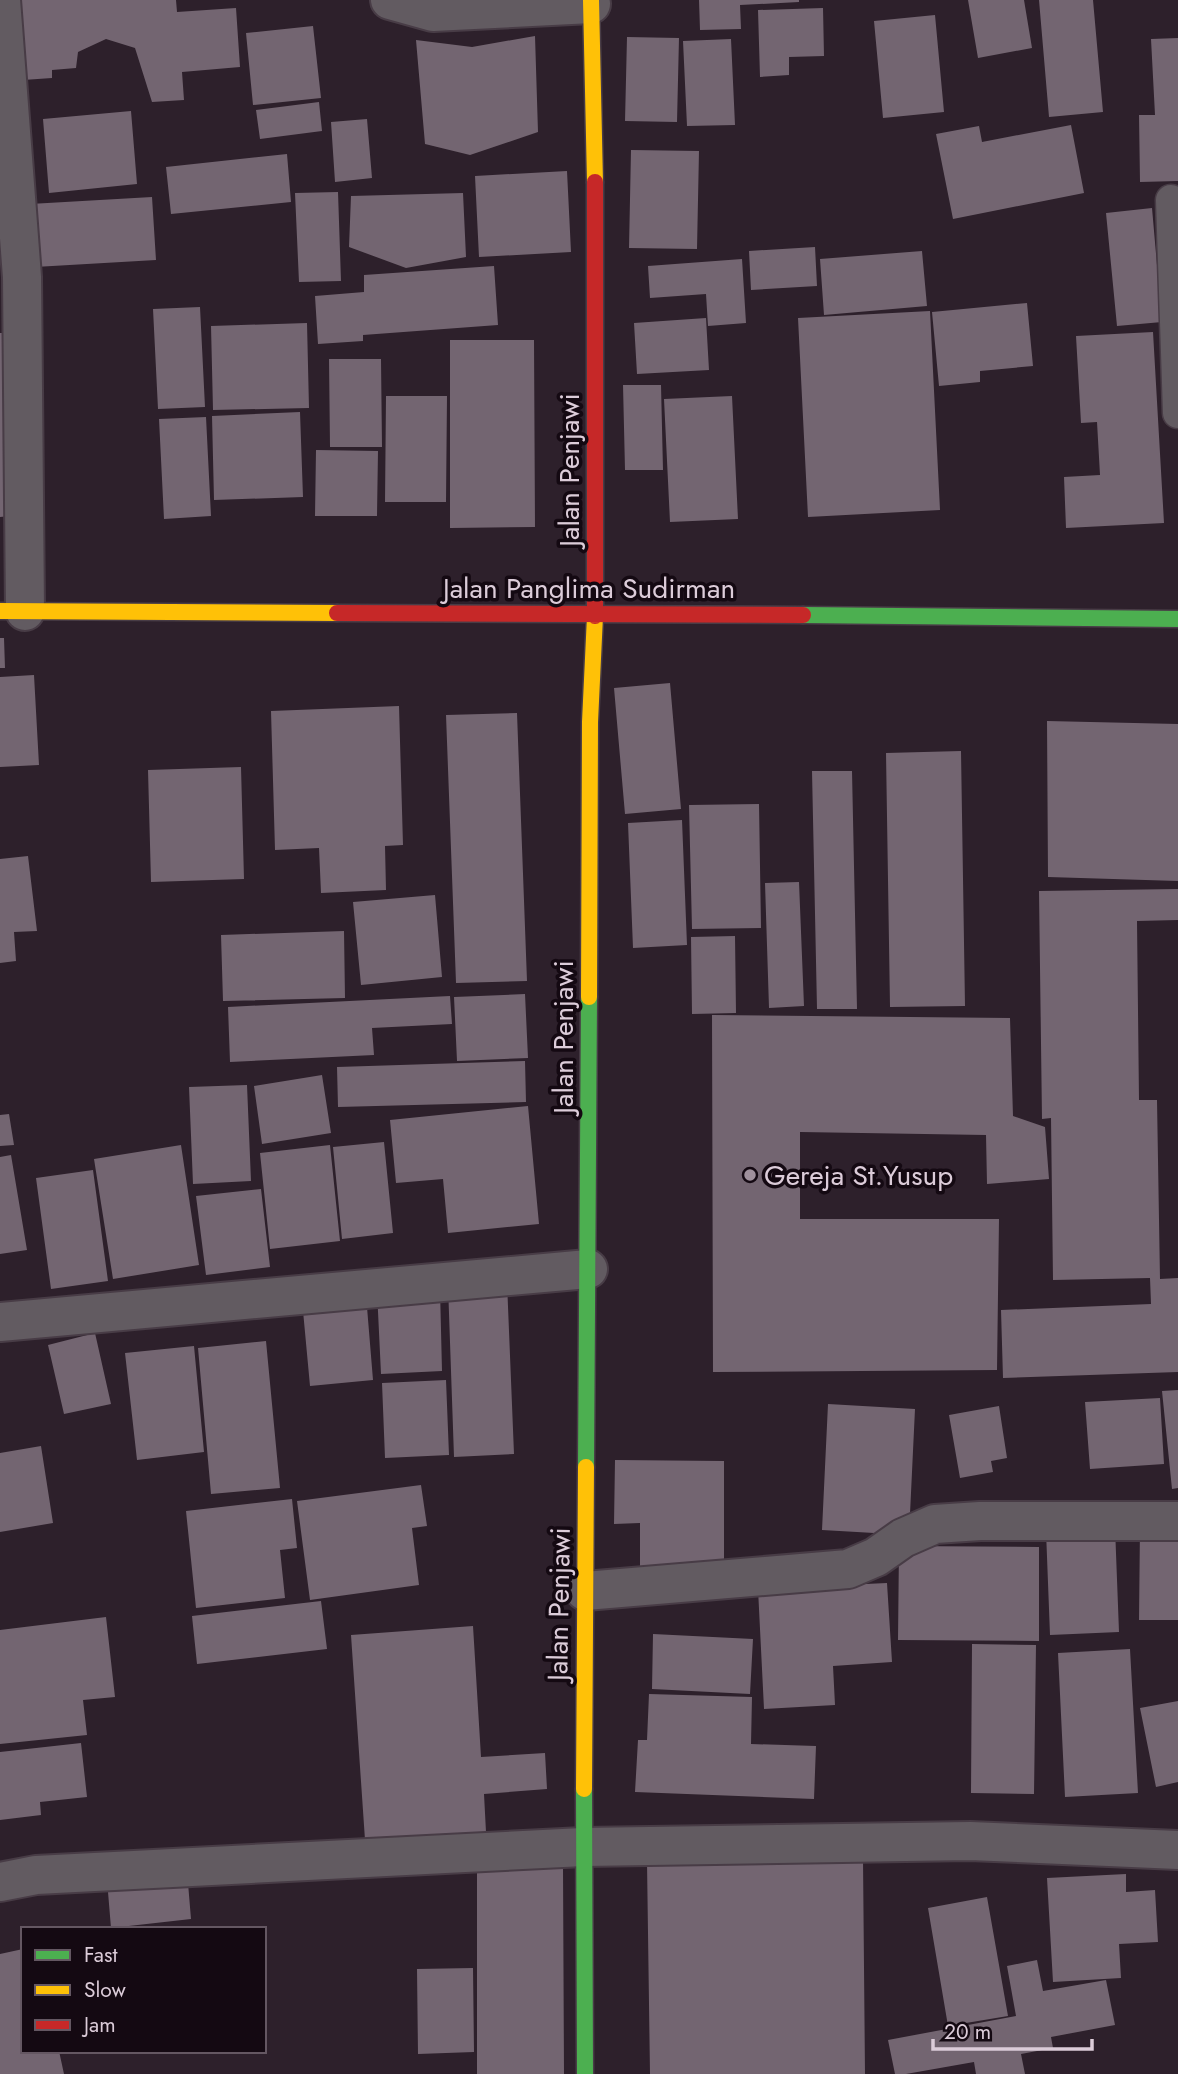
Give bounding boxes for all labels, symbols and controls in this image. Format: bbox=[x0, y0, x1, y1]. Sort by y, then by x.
street label: Jalan Penjawi bbox=[549, 393, 590, 551]
street label: Jalan Panglima Sudirman bbox=[439, 568, 735, 609]
street label: Jalan Penjawi bbox=[543, 960, 584, 1118]
place label: Gereja St.Yusup bbox=[764, 1155, 953, 1196]
marker: Gereja St.Yusup bbox=[742, 1167, 758, 1183]
street label: Jalan Penjawi bbox=[537, 1527, 581, 1685]
legend bbox=[21, 1927, 266, 2053]
text: Fast bbox=[84, 1940, 117, 1970]
text: Slow bbox=[84, 1975, 126, 2005]
scale bar bbox=[933, 2008, 1092, 2052]
text: Jam bbox=[81, 2010, 116, 2040]
text: 20 m bbox=[944, 2017, 991, 2047]

